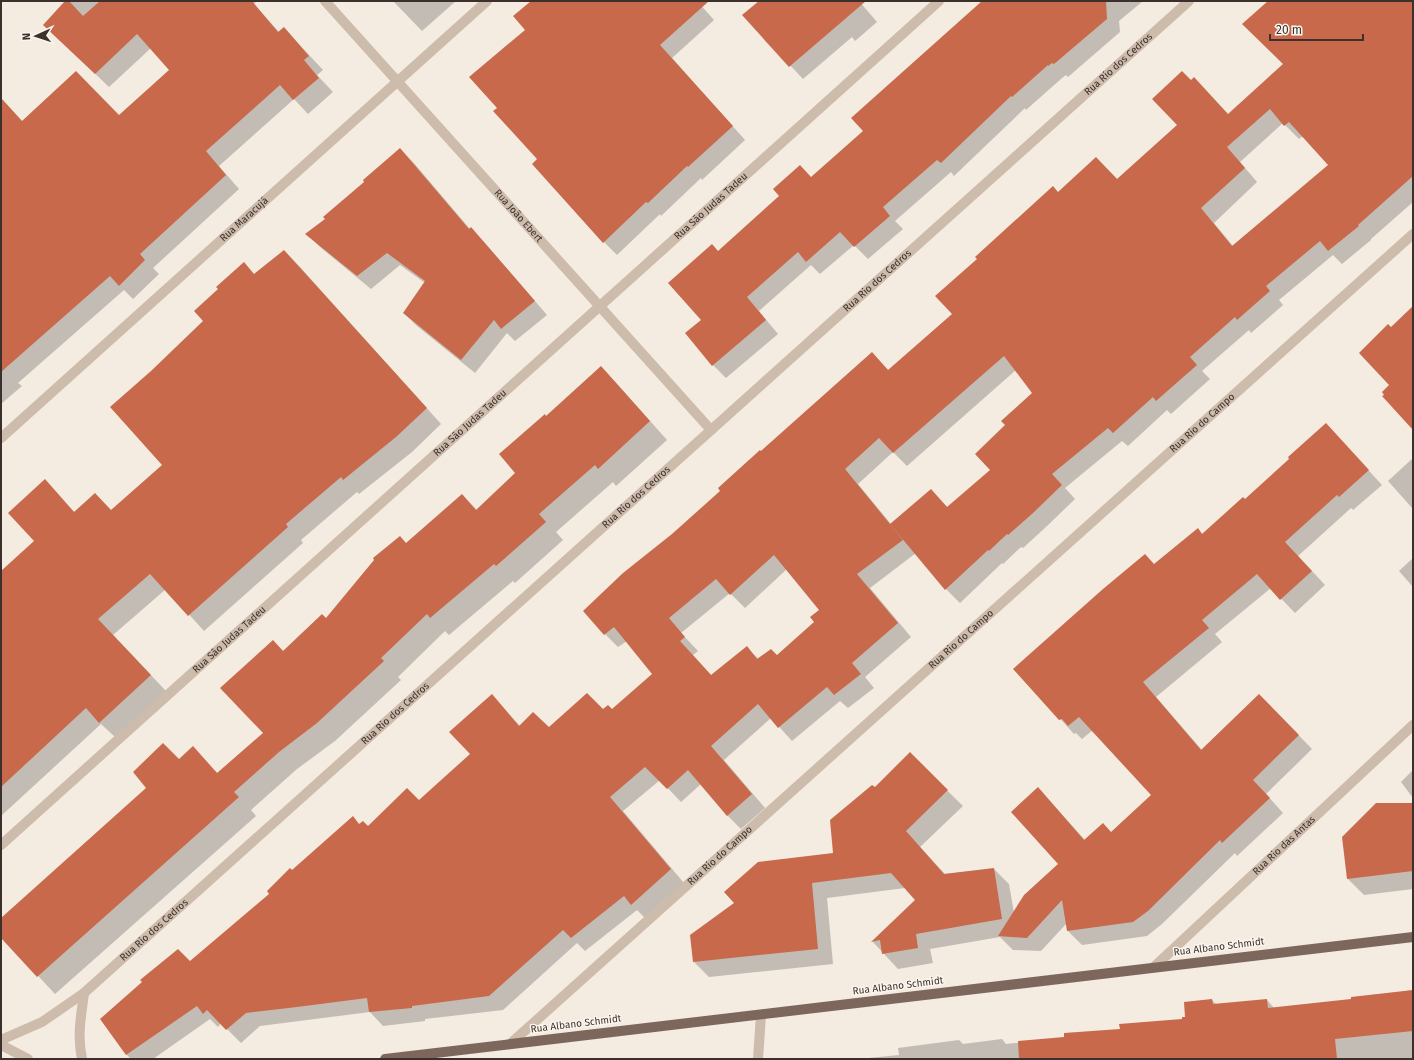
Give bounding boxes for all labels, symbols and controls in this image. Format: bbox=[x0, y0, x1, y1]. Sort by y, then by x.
north arrow bbox=[16, 16, 56, 56]
scale bar bbox=[1270, 16, 1363, 42]
text: 20 m bbox=[1276, 23, 1302, 37]
street label: Rua Rio dos Cedros bbox=[1082, 30, 1155, 98]
text: N bbox=[20, 33, 33, 40]
street label: Rua São Judas Tadeu bbox=[672, 170, 750, 242]
street label: Rua João Ebert bbox=[491, 187, 545, 245]
street label: Rua Maracujá bbox=[217, 195, 271, 244]
street label: Rua Rio dos Cedros bbox=[841, 247, 914, 314]
street label: Rua São Judas Tadeu bbox=[431, 387, 509, 459]
street label: Rua Rio do Campo bbox=[1167, 391, 1237, 455]
street label: Rua Rio dos Cedros bbox=[600, 463, 673, 531]
street label: Rua São Judas Tadeu bbox=[190, 604, 268, 676]
street label: Rua Rio do Campo bbox=[926, 607, 996, 672]
street label: Rua Rio dos Cedros bbox=[359, 680, 432, 747]
street label: Rua Rio das Antas bbox=[1250, 813, 1318, 878]
street label: Rua Rio do Campo bbox=[685, 823, 755, 888]
street label: Rua Rio dos Cedros bbox=[118, 896, 191, 964]
street label: Rua Albano Schmidt bbox=[1173, 935, 1265, 959]
street label: Rua Albano Schmidt bbox=[852, 974, 944, 998]
street label: Rua Albano Schmidt bbox=[530, 1012, 622, 1036]

